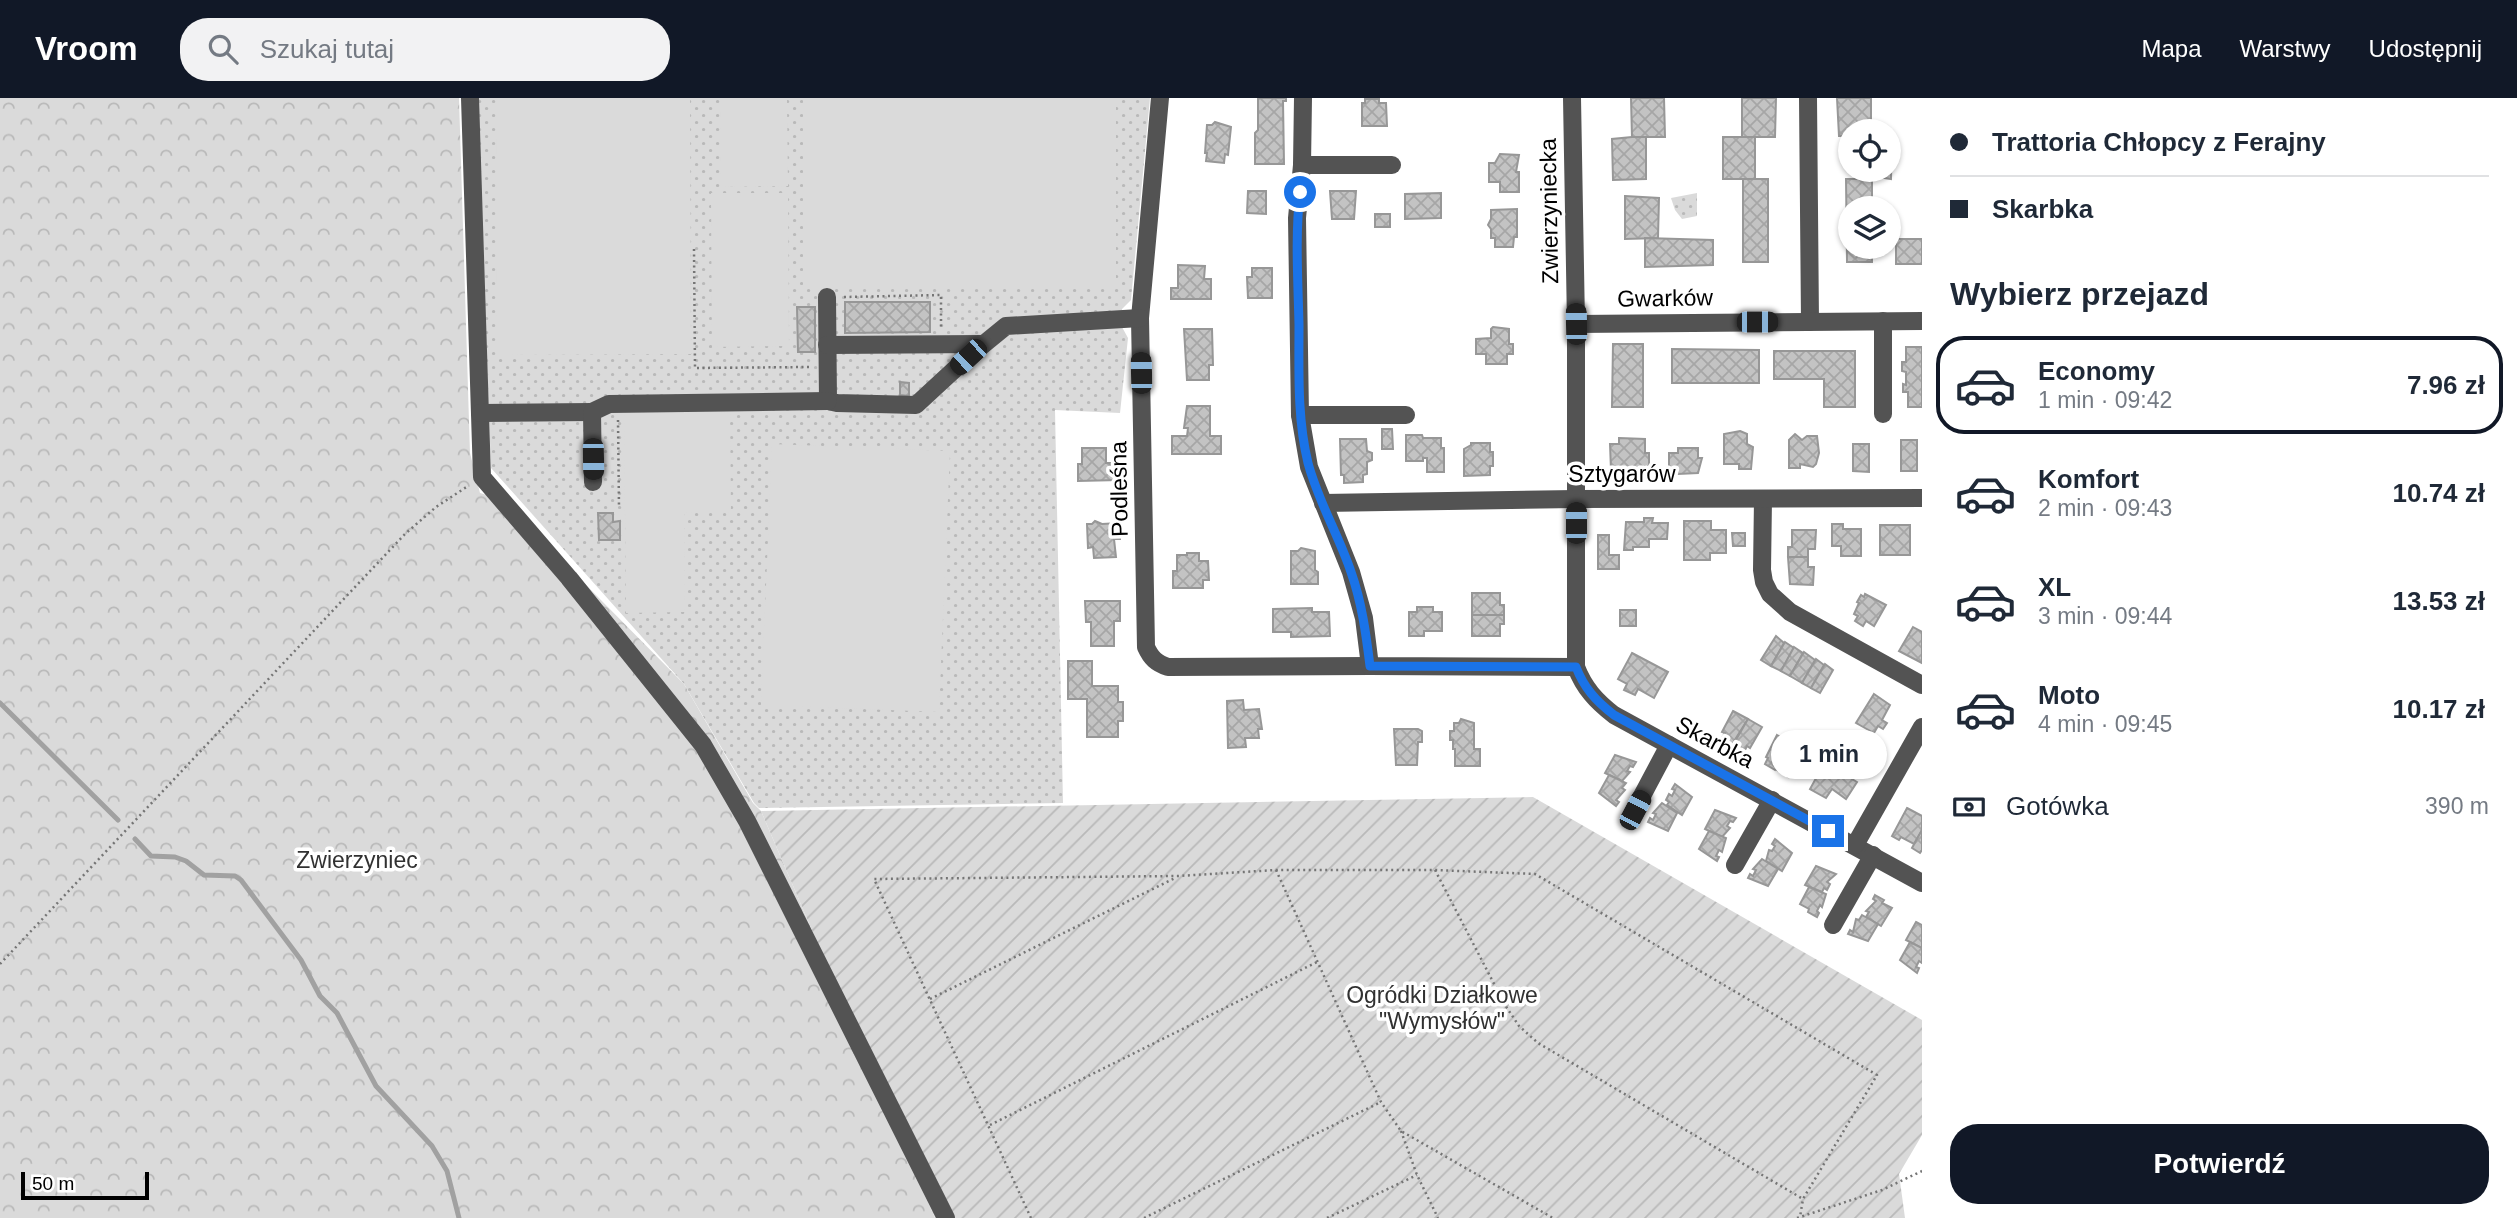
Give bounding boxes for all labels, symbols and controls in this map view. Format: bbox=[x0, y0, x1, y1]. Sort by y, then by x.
search box bbox=[180, 18, 670, 81]
text: Vroom bbox=[35, 30, 138, 67]
icon: search bbox=[204, 30, 242, 68]
text: Szukaj tutaj bbox=[260, 34, 394, 64]
text: Mapa bbox=[2141, 35, 2201, 62]
text: Warstwy bbox=[2239, 35, 2331, 62]
text: Udostępnij bbox=[2369, 35, 2482, 62]
map controls bbox=[1838, 119, 1901, 259]
button: locate bbox=[1838, 119, 1901, 182]
text: Trattoria Chłopcy z Ferajny bbox=[1992, 127, 2326, 157]
street label: Zwierzyniecka bbox=[1535, 138, 1563, 284]
route start bbox=[1284, 176, 1316, 208]
text: Skarbka bbox=[1992, 194, 2093, 224]
button: layers bbox=[1838, 196, 1901, 259]
text: Wybierz przejazd bbox=[1950, 276, 2209, 312]
street label: Gwarków bbox=[1617, 284, 1714, 312]
car bbox=[1566, 303, 1587, 345]
car bbox=[1737, 312, 1779, 333]
car bbox=[946, 335, 991, 379]
car bbox=[1131, 352, 1152, 394]
icon: car bbox=[1954, 354, 2017, 417]
text: Economy bbox=[2038, 356, 2155, 386]
text: 7.96 zł bbox=[2407, 370, 2485, 400]
text: 1 min · 09:42 bbox=[2038, 387, 2172, 413]
car bbox=[583, 438, 604, 480]
street label: Podleśna bbox=[1105, 441, 1133, 537]
street label: Sztygarów bbox=[1568, 461, 1676, 487]
icon: car bbox=[1954, 462, 2017, 525]
text: Komfort bbox=[2038, 464, 2139, 494]
text: 10.74 zł bbox=[2392, 478, 2485, 508]
text: 2 min · 09:43 bbox=[2038, 495, 2172, 521]
car bbox=[1566, 502, 1587, 544]
icon: car bbox=[1954, 570, 2017, 633]
text: XL bbox=[2038, 572, 2071, 602]
text: 13.53 zł bbox=[2392, 586, 2485, 616]
text: 3 min · 09:44 bbox=[2038, 603, 2172, 629]
icon: car bbox=[1954, 678, 2017, 741]
text: Moto bbox=[2038, 680, 2100, 710]
text: 10.17 zł bbox=[2392, 694, 2485, 724]
street label: Skarbka bbox=[1672, 711, 1759, 773]
text: 4 min · 09:45 bbox=[2038, 711, 2172, 737]
callout: 1 min bbox=[1770, 730, 1886, 778]
text: 1 min bbox=[1799, 741, 1859, 767]
car bbox=[1616, 787, 1655, 833]
icon: cash bbox=[1950, 788, 1988, 826]
text: Gotówka bbox=[2006, 791, 2109, 821]
text: 390 m bbox=[2425, 793, 2489, 819]
route end bbox=[1812, 815, 1844, 847]
park label: Zwierzyniec bbox=[296, 847, 418, 873]
park label: Ogródki Działkowe "Wymysłów" bbox=[1346, 982, 1538, 1034]
button: Potwierdź bbox=[1950, 1124, 2489, 1204]
scale bar bbox=[21, 1169, 149, 1201]
text: 50 m bbox=[32, 1173, 74, 1194]

